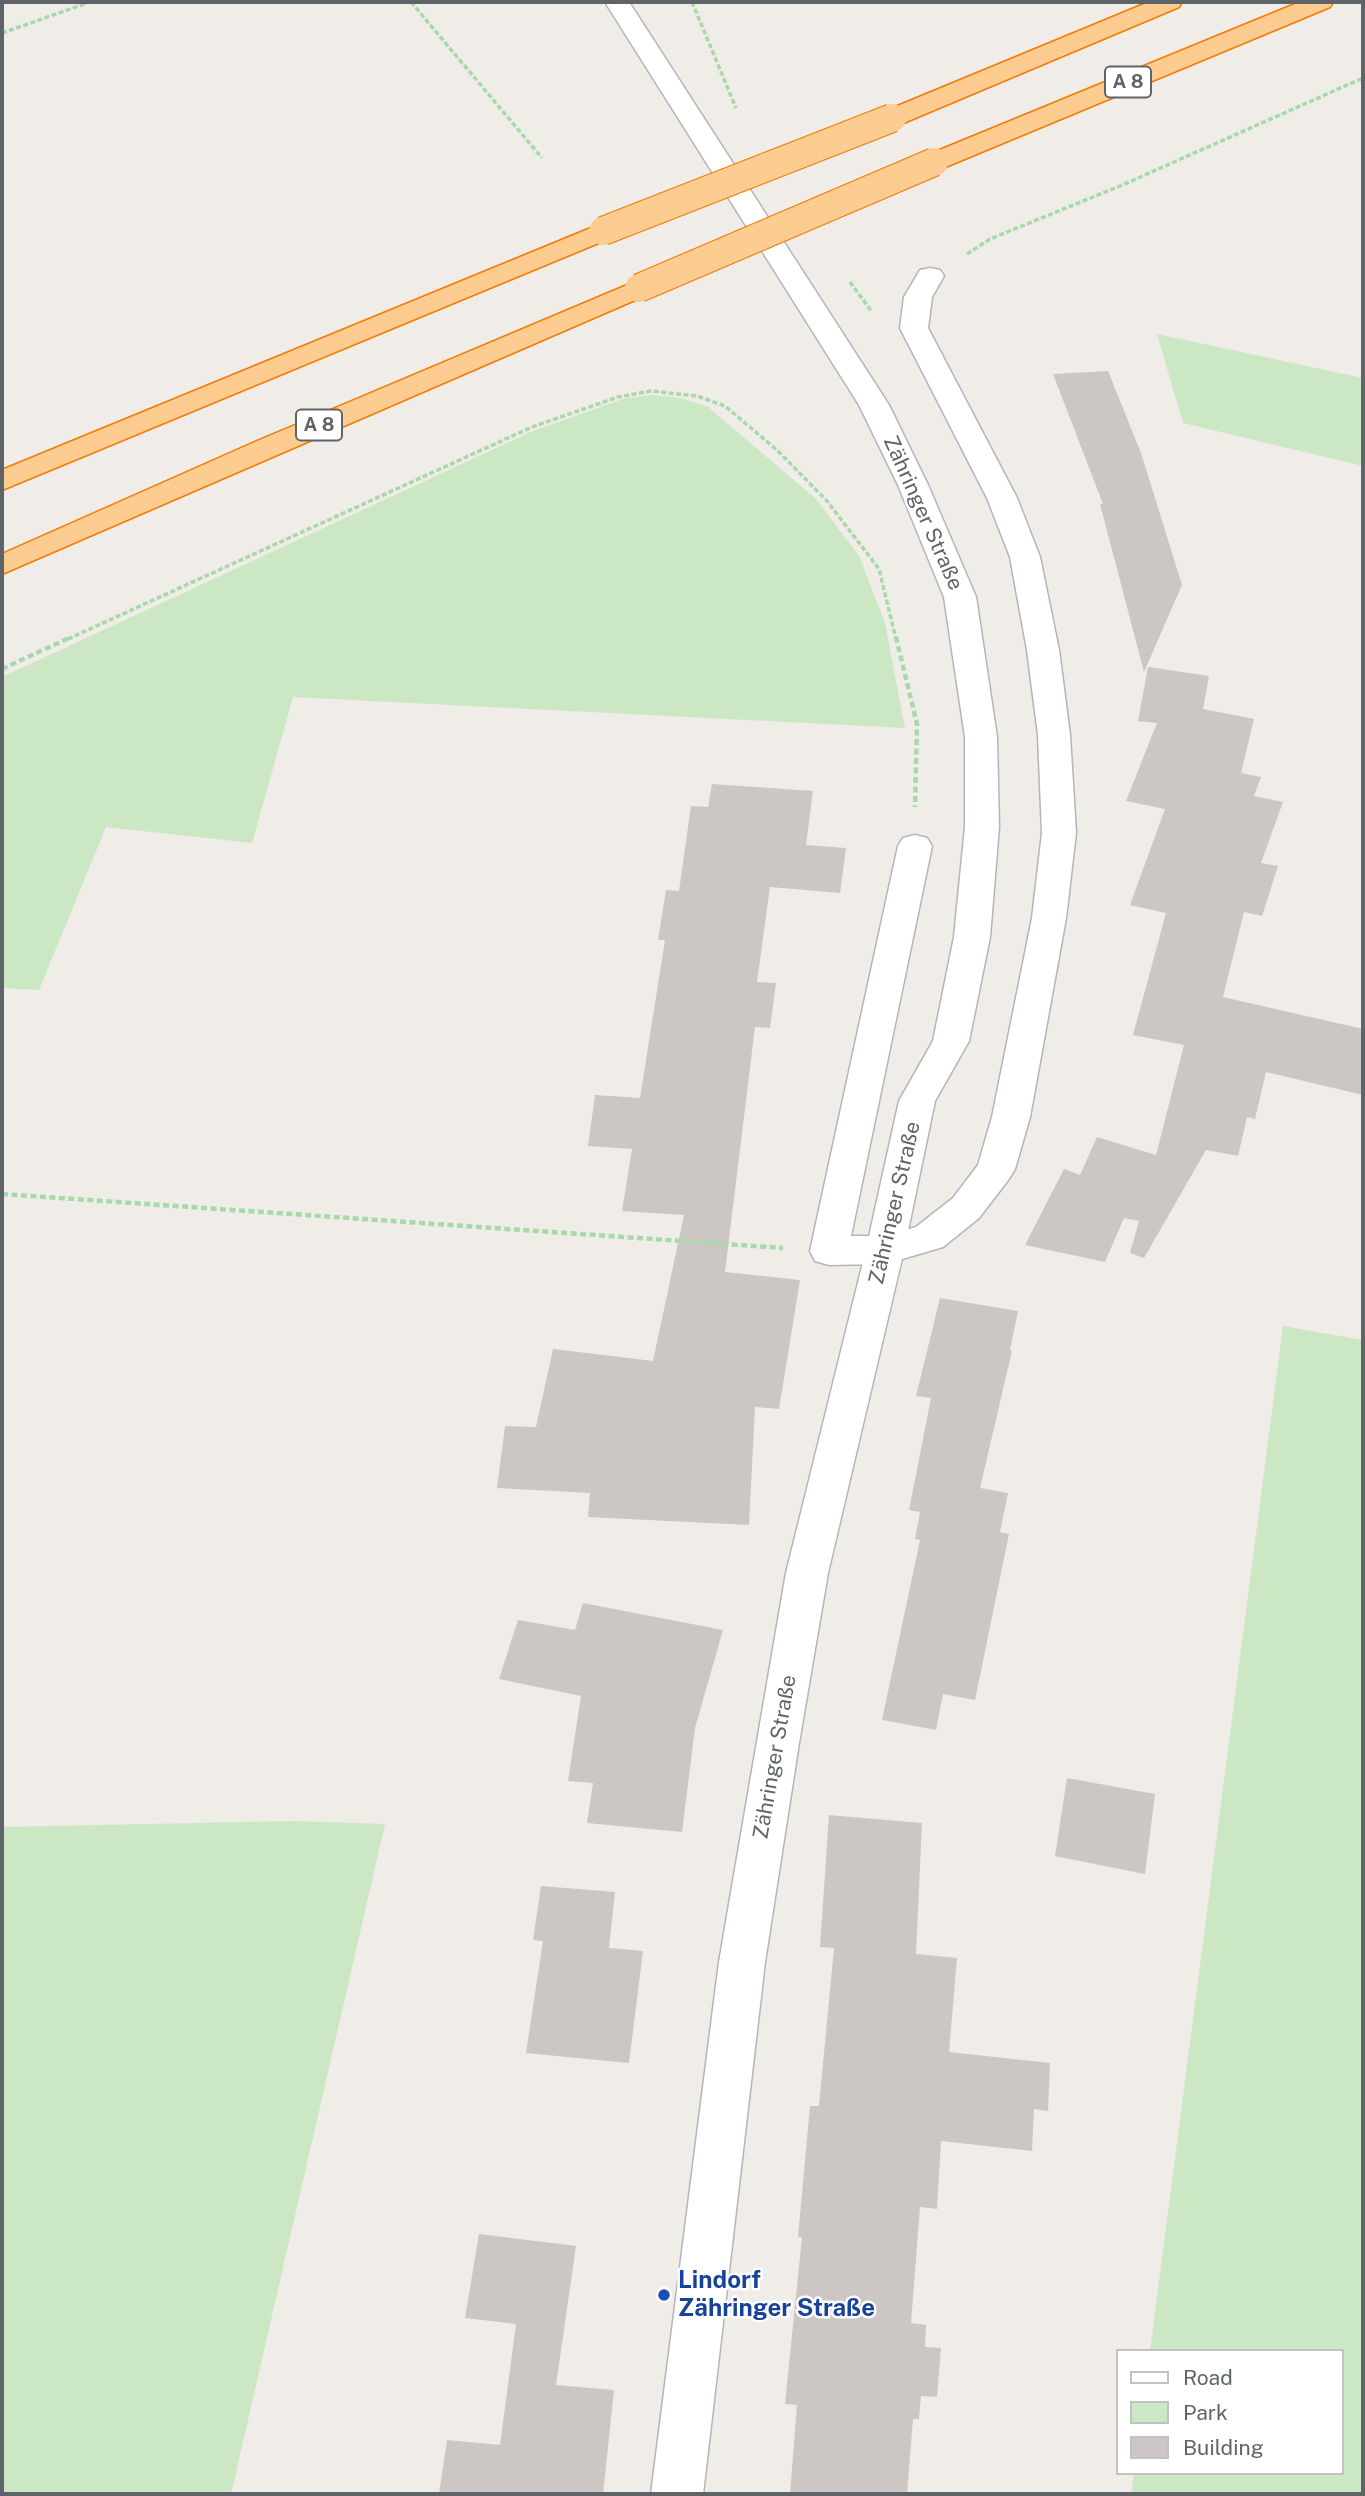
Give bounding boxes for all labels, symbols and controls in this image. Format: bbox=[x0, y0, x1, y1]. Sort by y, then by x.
road number: A 8 bbox=[1105, 66, 1151, 97]
road number: A 8 bbox=[296, 410, 342, 440]
street label: Zähringer Straße bbox=[878, 432, 968, 594]
street label: Zähringer Straße bbox=[864, 1119, 926, 1287]
street label: Zähringer Straße bbox=[748, 1673, 802, 1841]
place label: Lindorf Zähringer Straße bbox=[678, 2267, 875, 2323]
marker: Lindorf Zähringer Straße bbox=[656, 2287, 672, 2303]
legend bbox=[1116, 2349, 1344, 2475]
text: Road bbox=[1183, 2365, 1233, 2390]
text: Park bbox=[1183, 2400, 1228, 2425]
text: Building bbox=[1183, 2435, 1264, 2460]

